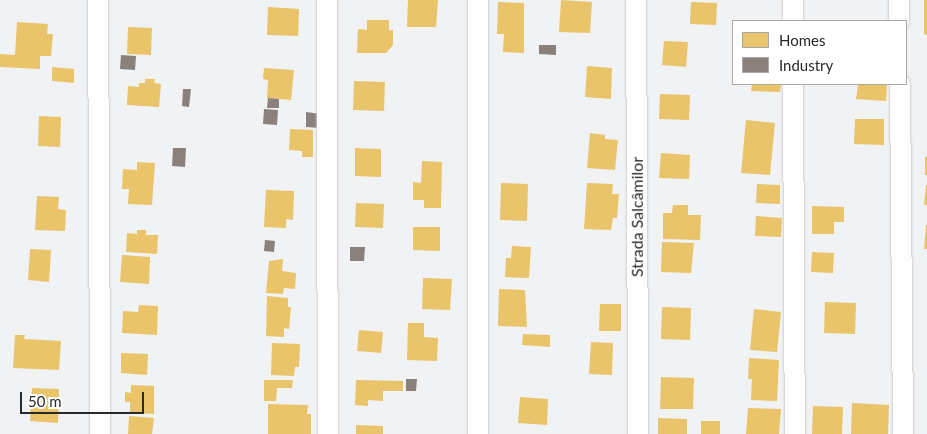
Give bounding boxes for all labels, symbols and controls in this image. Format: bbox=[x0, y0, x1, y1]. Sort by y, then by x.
legend bbox=[732, 20, 907, 85]
text: Homes bbox=[779, 31, 825, 49]
text: Industry bbox=[779, 56, 833, 74]
street label: Strada Salcâmilor bbox=[627, 157, 647, 277]
scale bar bbox=[22, 382, 146, 414]
text: 50 m bbox=[28, 392, 62, 410]

